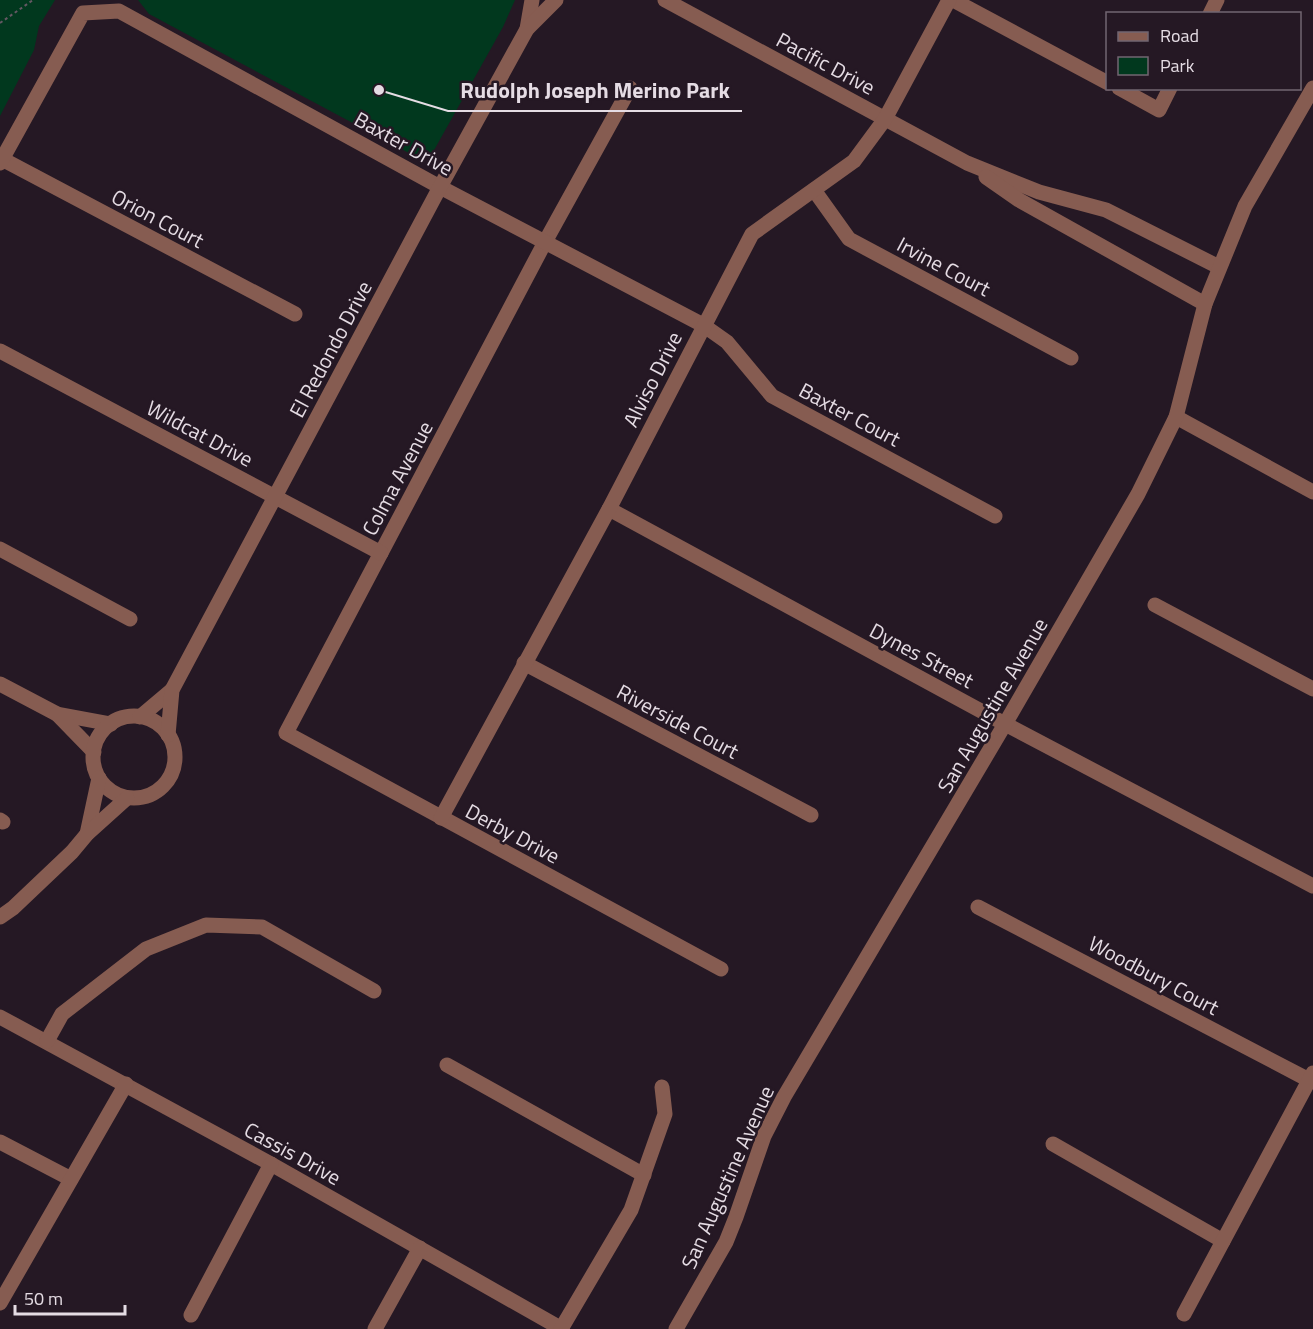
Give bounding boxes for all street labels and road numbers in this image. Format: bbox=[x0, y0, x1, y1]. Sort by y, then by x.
street label: Pacific Drive bbox=[771, 24, 881, 102]
street label: Baxter Drive bbox=[349, 103, 459, 183]
street label: Orion Court bbox=[106, 180, 211, 256]
street label: Irvine Court bbox=[892, 228, 997, 304]
street label: El Redondo Drive bbox=[281, 275, 379, 423]
street label: Alviso Drive bbox=[614, 326, 690, 432]
street label: Baxter Court bbox=[794, 374, 907, 454]
street label: Wildcat Drive bbox=[141, 391, 259, 475]
street label: Colma Avenue bbox=[353, 415, 441, 541]
street label: San Augustine Avenue bbox=[929, 612, 1055, 798]
street label: Dynes Street bbox=[864, 614, 980, 696]
street label: Riverside Court bbox=[611, 675, 745, 767]
street label: Derby Drive bbox=[460, 795, 566, 871]
street label: Woodbury Court bbox=[1083, 927, 1226, 1023]
street label: San Augustine Avenue bbox=[672, 1080, 782, 1274]
street label: Cassis Drive bbox=[239, 1113, 347, 1193]

